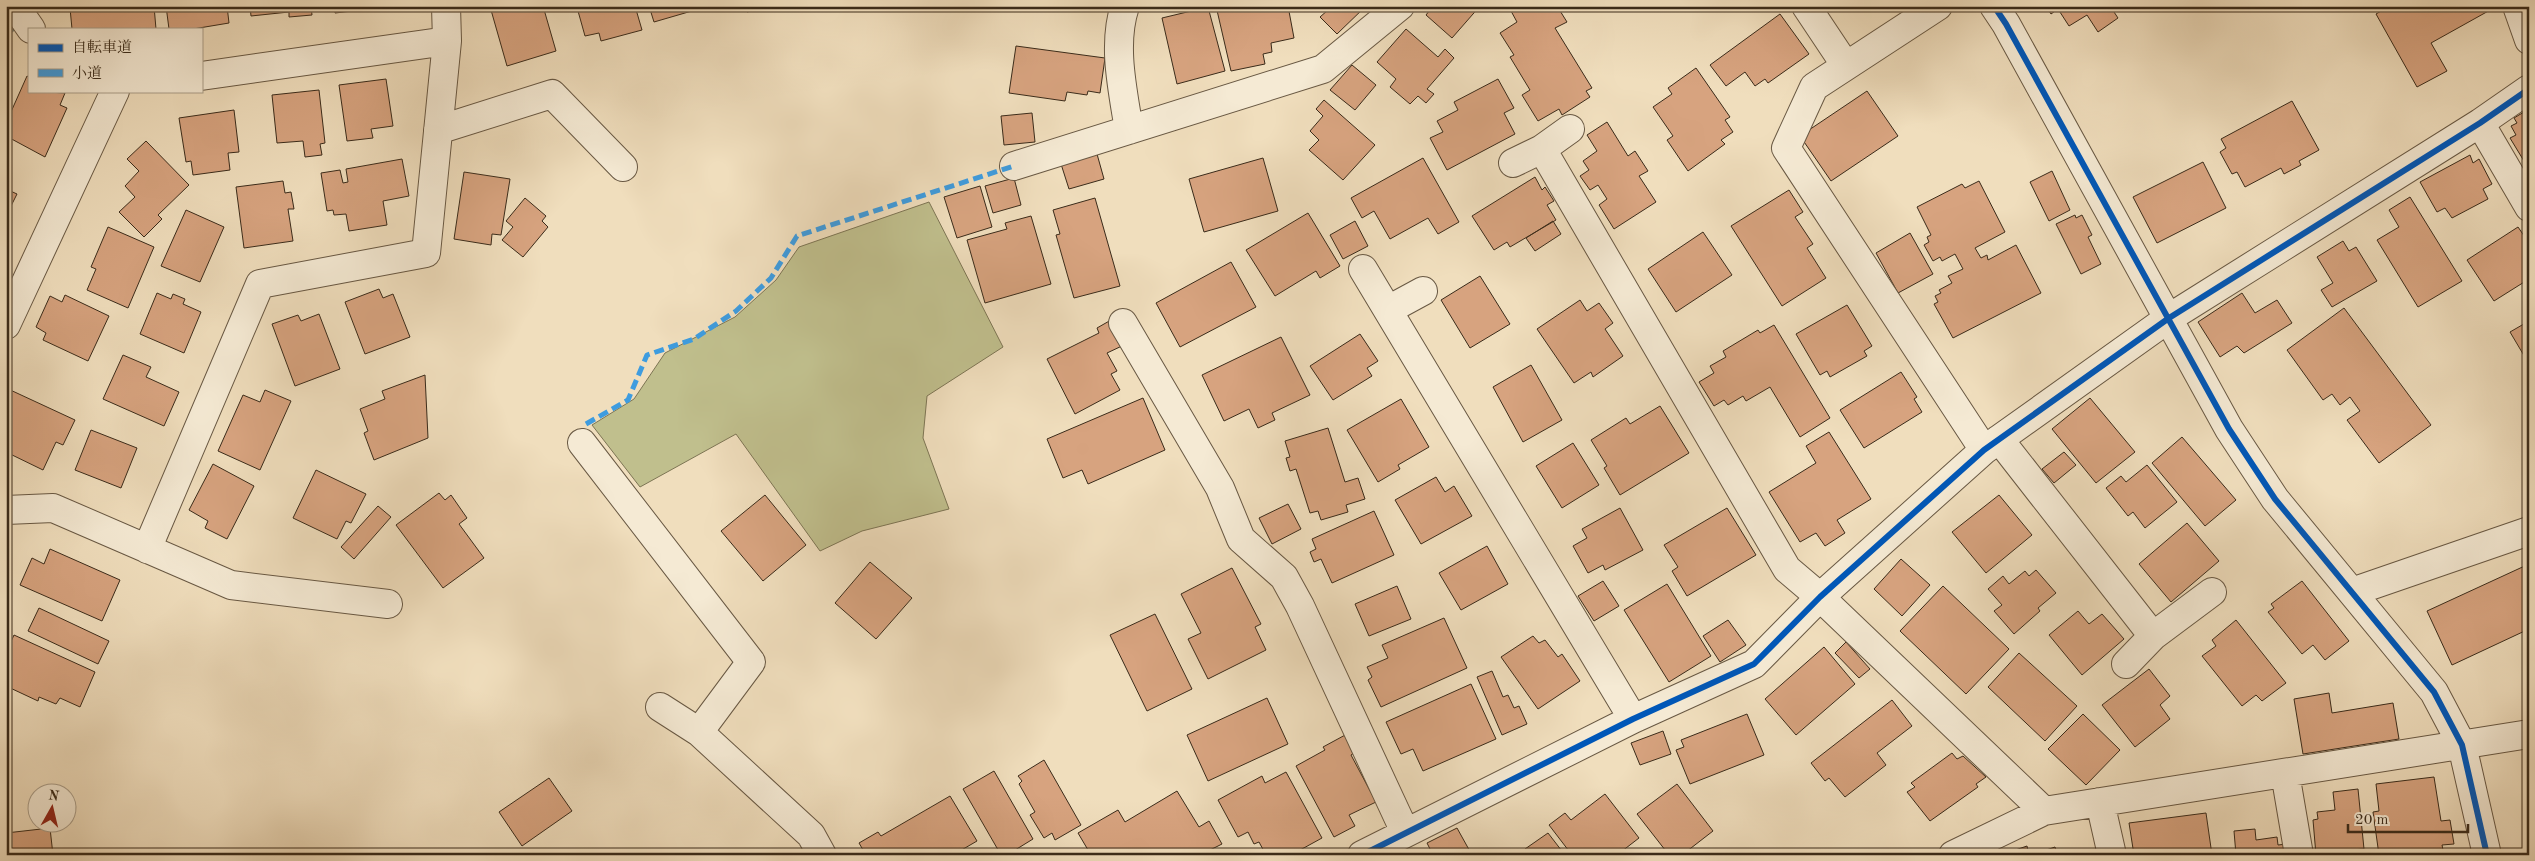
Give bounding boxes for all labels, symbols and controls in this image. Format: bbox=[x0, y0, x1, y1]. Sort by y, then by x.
legend bbox=[28, 28, 202, 92]
text: 自転車道 bbox=[72, 39, 132, 56]
text: 小道 bbox=[72, 65, 102, 82]
north arrow bbox=[28, 784, 78, 834]
text: N bbox=[47, 788, 60, 804]
scale bar bbox=[2348, 801, 2468, 833]
text: 20 m bbox=[2355, 813, 2389, 828]

